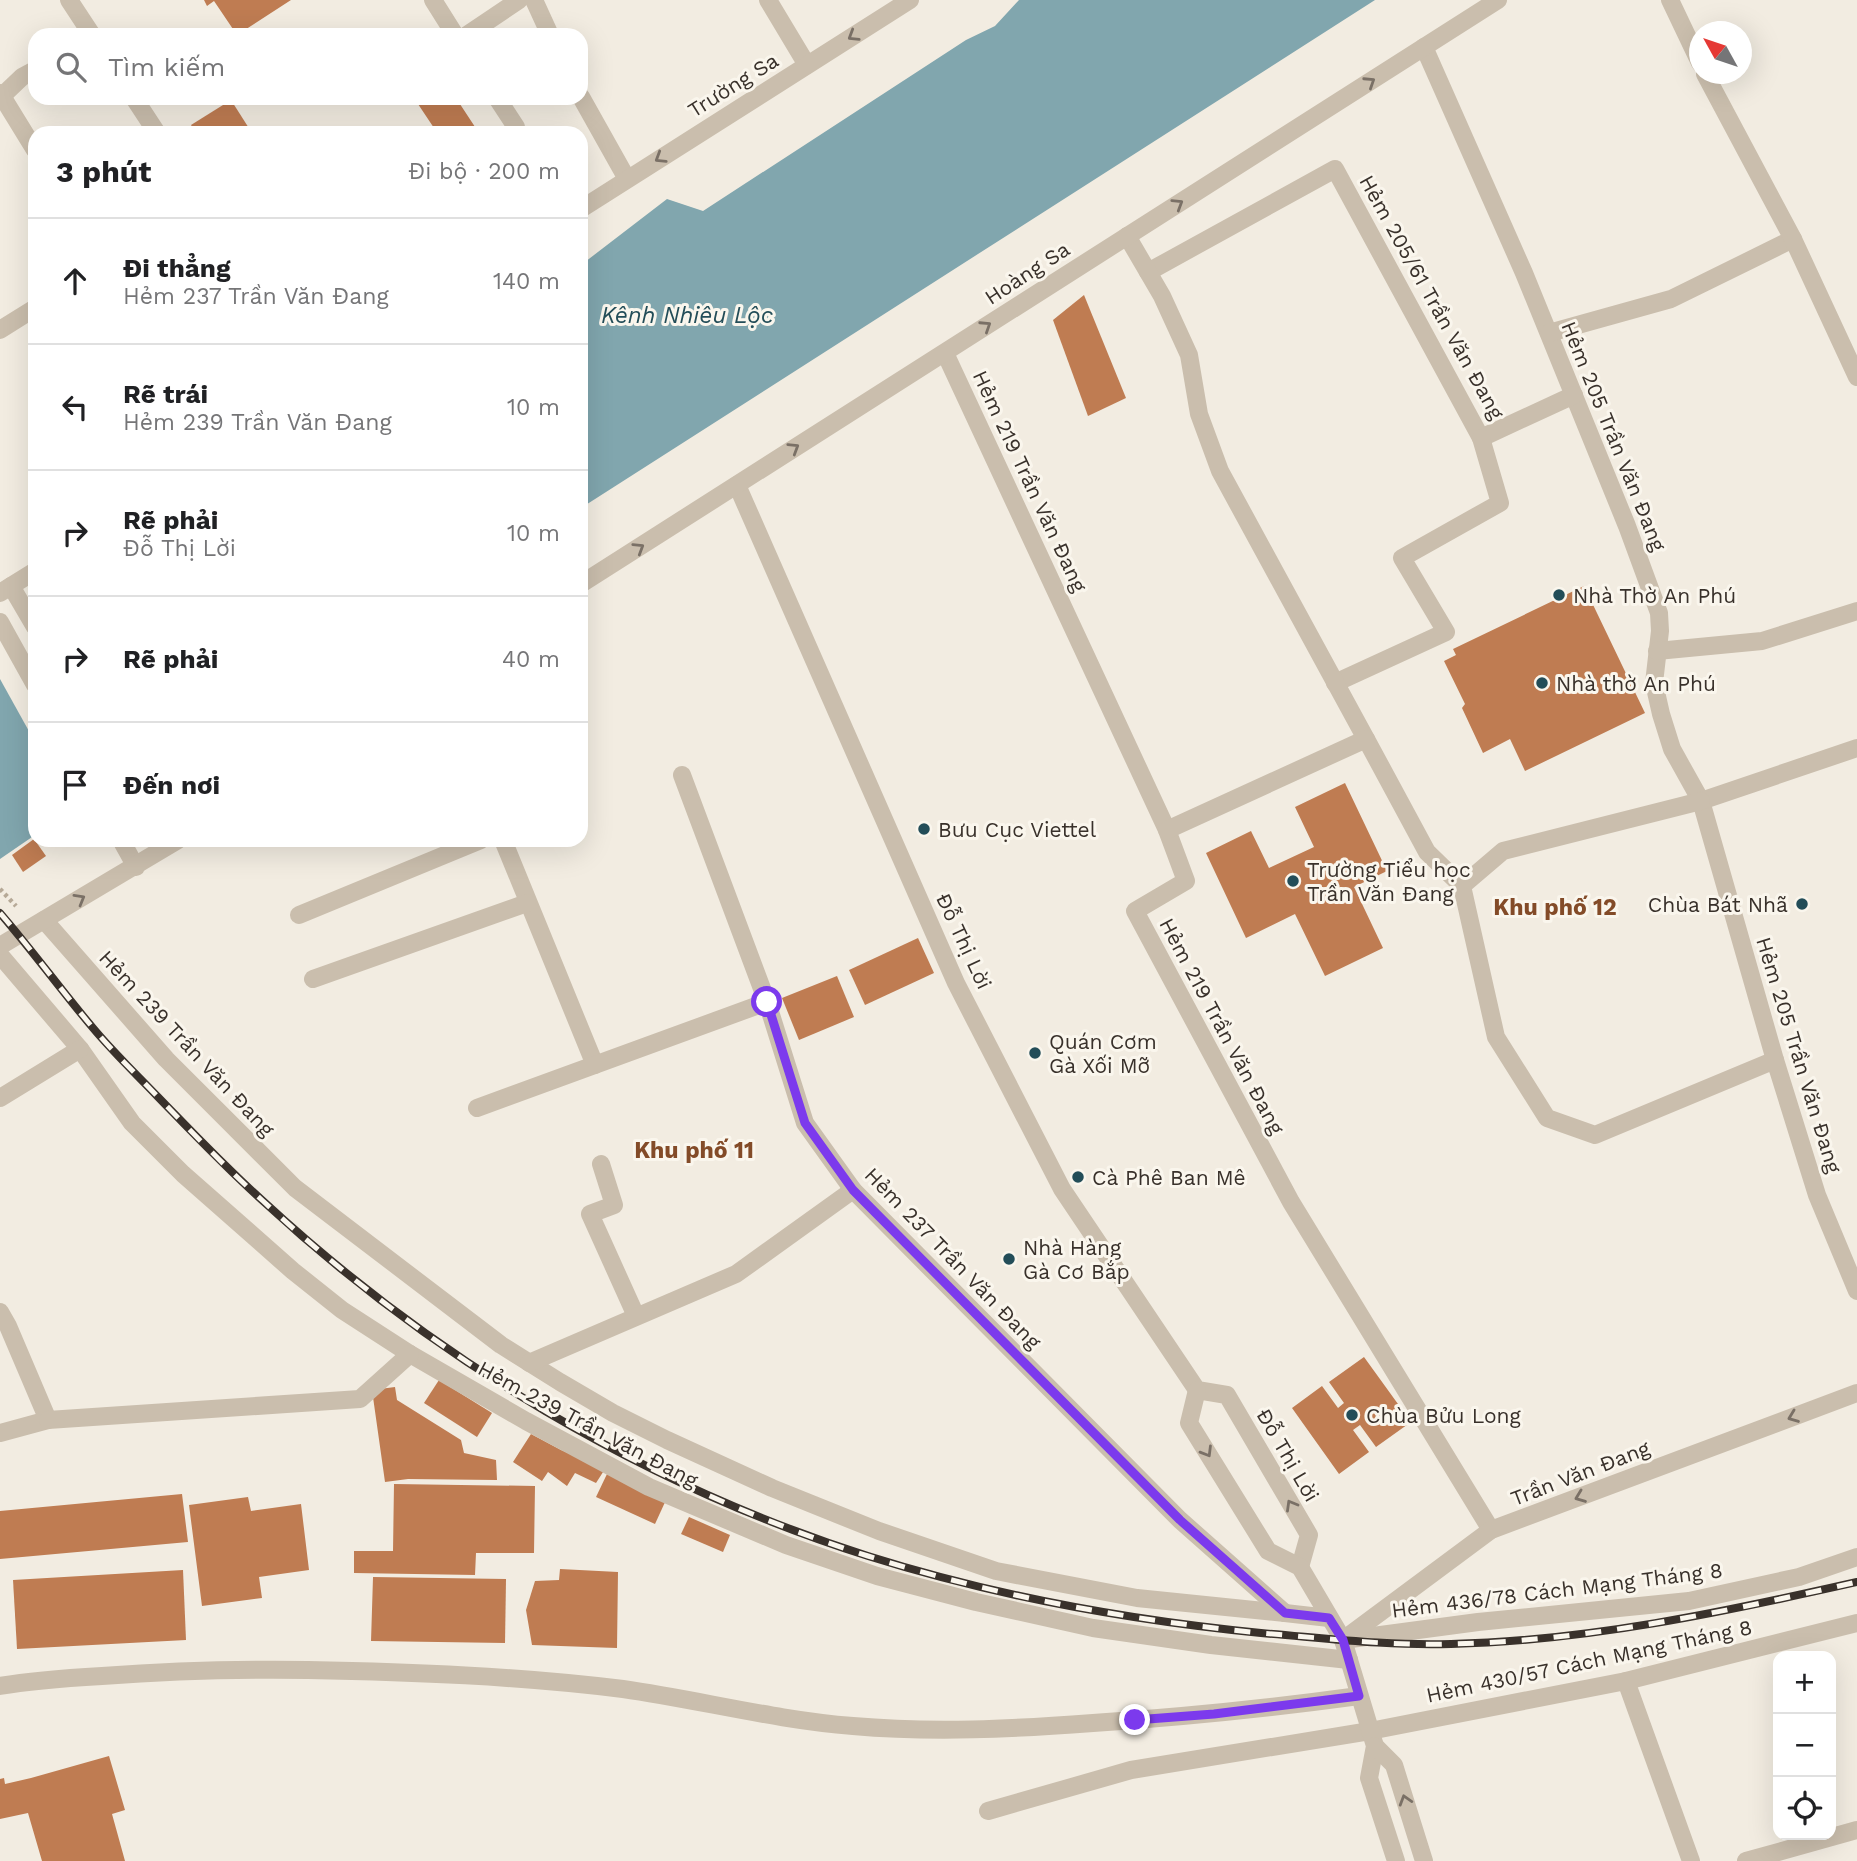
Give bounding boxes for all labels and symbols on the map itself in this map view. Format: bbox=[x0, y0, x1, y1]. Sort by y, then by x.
north arrow bbox=[1689, 21, 1752, 84]
one-way arrow bbox=[847, 28, 860, 41]
street label: Trường Sa bbox=[683, 47, 783, 123]
one-way arrow bbox=[1362, 77, 1375, 90]
one-way arrow bbox=[655, 150, 668, 163]
street label: Hẻm 205/61 Trần Văn Đang bbox=[1354, 171, 1510, 424]
one-way arrow bbox=[1170, 199, 1183, 212]
street label: Hoàng Sa bbox=[980, 236, 1074, 310]
water label: Kênh Nhiêu Lộc bbox=[601, 302, 774, 329]
street label: Hẻm 205 Trần Văn Ðang bbox=[1556, 318, 1672, 555]
one-way arrow bbox=[979, 322, 992, 335]
street label: Hẻm 219 Trần Văn Ðang bbox=[968, 366, 1093, 596]
one-way arrow bbox=[787, 444, 800, 457]
one-way arrow bbox=[631, 543, 644, 556]
place label: Nhà Thờ An Phú bbox=[1573, 583, 1736, 608]
marker: Nhà Thờ An Phú bbox=[1551, 587, 1567, 603]
place label: Nhà thờ An Phú bbox=[1556, 671, 1716, 696]
marker: Nhà thờ An Phú bbox=[1534, 675, 1550, 691]
place label: Bưu Cục Viettel bbox=[938, 817, 1097, 842]
marker: Bưu Cục Viettel bbox=[916, 821, 932, 837]
place label: Trường Tiểu học Trần Văn Đang bbox=[1307, 857, 1471, 906]
marker: Trường Tiểu học Trần Văn Đang bbox=[1285, 873, 1301, 889]
street label: Đỗ Thị Lời bbox=[931, 889, 997, 993]
place label: Chùa Bát Nhã bbox=[1648, 892, 1788, 917]
one-way arrow bbox=[72, 894, 85, 907]
district label: Khu phố 12 bbox=[1493, 894, 1617, 921]
marker: Chùa Bát Nhã bbox=[1794, 896, 1810, 912]
street label: Hẻm 219 Trần Văn Ðang bbox=[1154, 914, 1290, 1139]
street label: Hẻm 205 Trần Văn Ðang bbox=[1751, 934, 1847, 1177]
street label: Hẻm 239 Trần Văn Đang bbox=[94, 945, 280, 1142]
route start bbox=[751, 986, 782, 1017]
place label: Quán Cơm Gà Xối Mỡ bbox=[1049, 1029, 1157, 1078]
marker: Quán Cơm Gà Xối Mỡ bbox=[1027, 1045, 1043, 1061]
district label: Khu phố 11 bbox=[634, 1137, 754, 1164]
street label: Hẻm 237 Trần Văn Đang bbox=[860, 1162, 1047, 1355]
place label: Cà Phê Ban Mê bbox=[1092, 1165, 1246, 1190]
marker: Cà Phê Ban Mê bbox=[1070, 1169, 1086, 1185]
place label: Nhà Hàng Gà Cơ Bắp bbox=[1023, 1235, 1130, 1284]
marker: Nhà Hàng Gà Cơ Bắp bbox=[1001, 1251, 1017, 1267]
street label: Hẻm 239 Trần Văn Đang bbox=[474, 1355, 703, 1493]
place label: Chùa Bửu Long bbox=[1366, 1403, 1522, 1428]
street label: Đỗ Thị Lời bbox=[1251, 1404, 1325, 1506]
marker: Chùa Bửu Long bbox=[1344, 1407, 1360, 1423]
one-way arrow bbox=[1788, 1408, 1800, 1422]
street label: Trần Văn Ðang bbox=[1507, 1435, 1654, 1511]
one-way arrow bbox=[1199, 1444, 1212, 1457]
one-way arrow bbox=[1575, 1488, 1587, 1502]
one-way arrow bbox=[1286, 1499, 1299, 1512]
street label: Hẻm 436/78 Cách Mạng Tháng 8 bbox=[1390, 1557, 1724, 1623]
street label: Hẻm 430/57 Cách Mạng Tháng 8 bbox=[1424, 1614, 1754, 1708]
route end bbox=[1119, 1704, 1150, 1735]
one-way arrow bbox=[1399, 1794, 1413, 1807]

